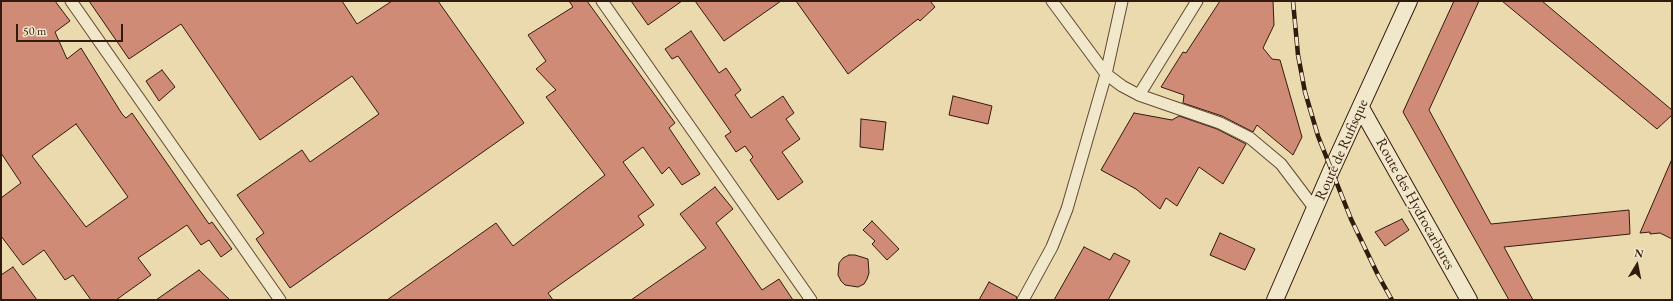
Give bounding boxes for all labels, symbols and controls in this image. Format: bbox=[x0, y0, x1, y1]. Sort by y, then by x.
scale bar bbox=[18, 16, 125, 42]
text: 50 m bbox=[23, 23, 46, 39]
street label: Route de Rufisque bbox=[1312, 97, 1372, 203]
street label: Route des Hydrocarbures bbox=[1371, 135, 1459, 273]
north arrow bbox=[1617, 245, 1657, 285]
text: N bbox=[1633, 246, 1645, 261]

